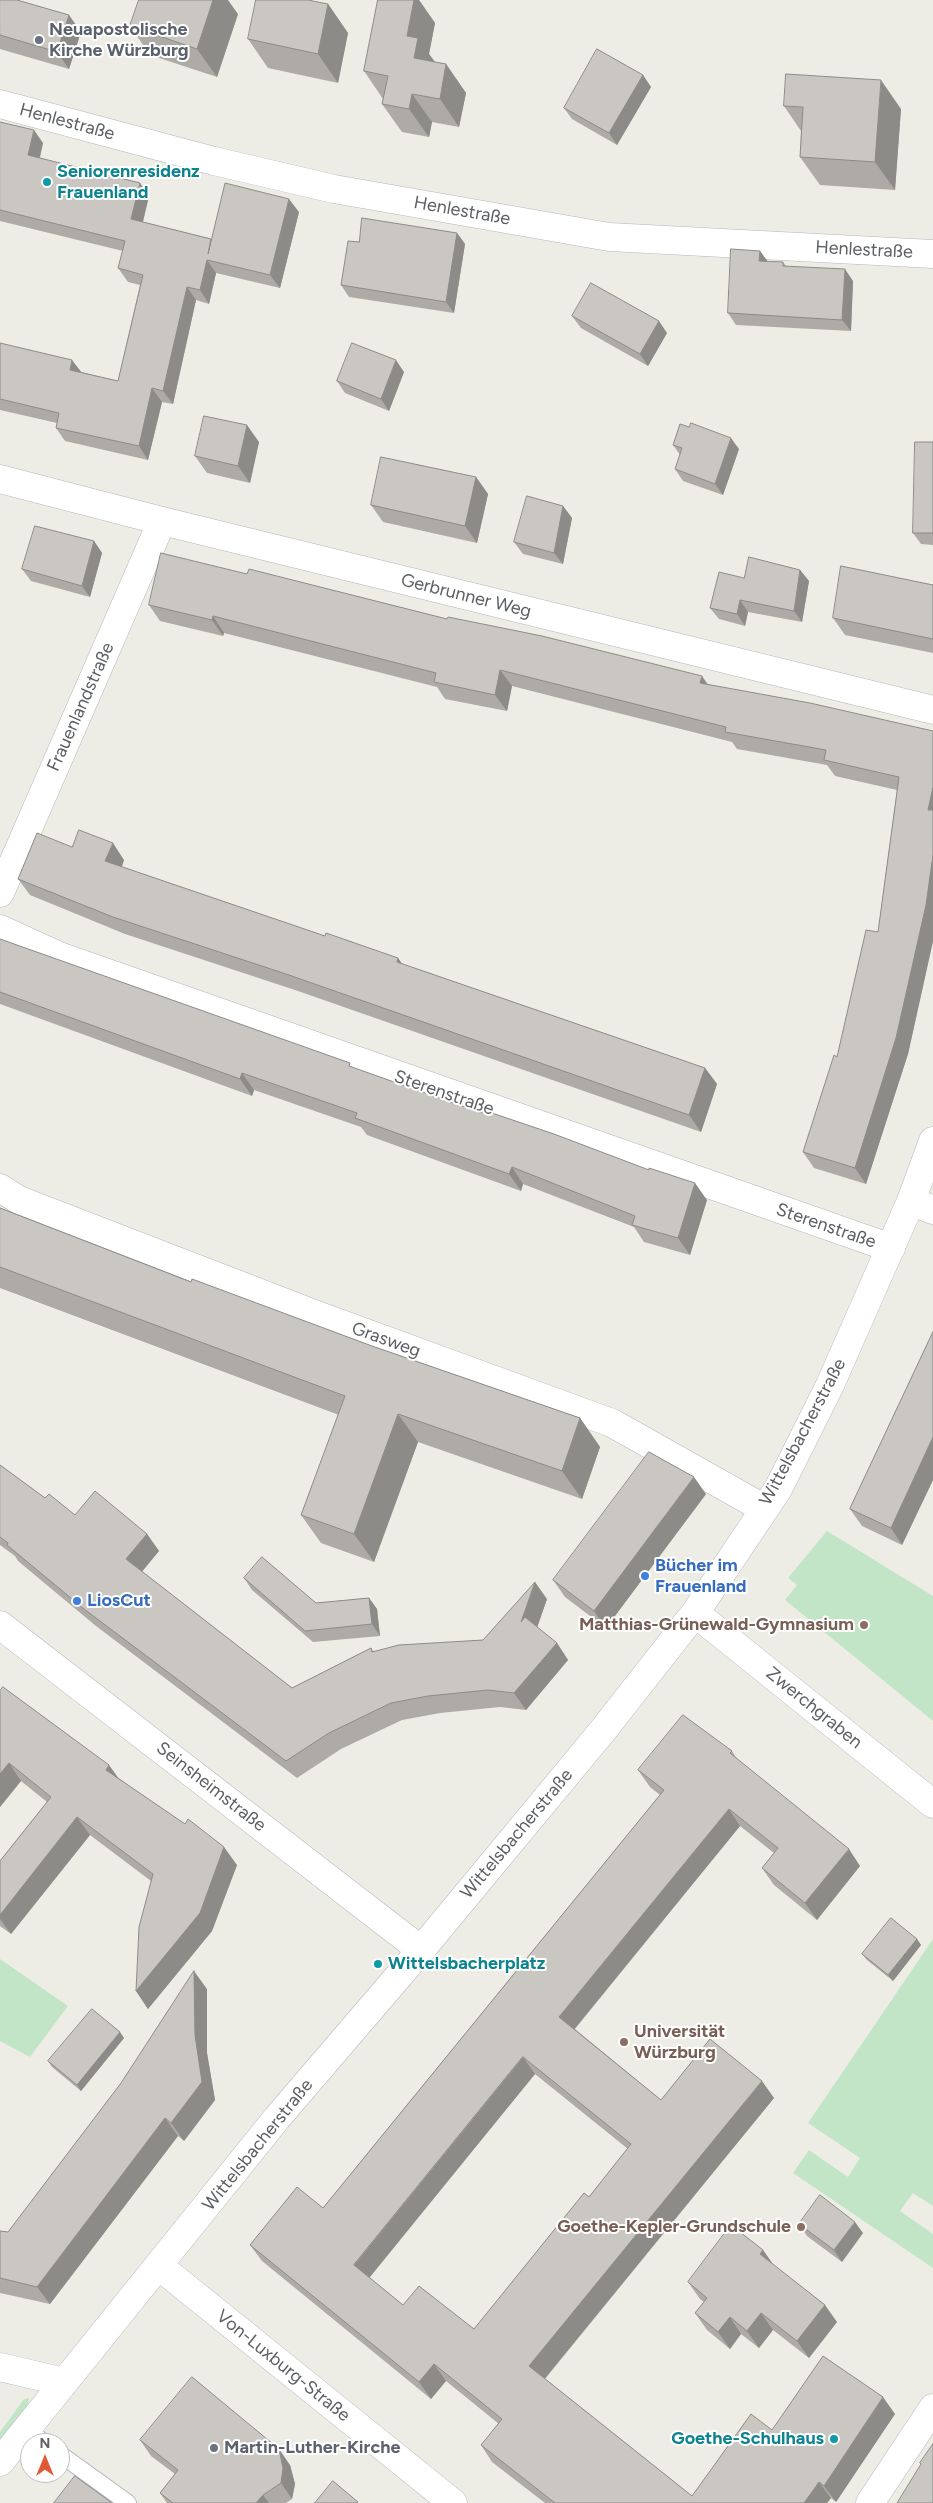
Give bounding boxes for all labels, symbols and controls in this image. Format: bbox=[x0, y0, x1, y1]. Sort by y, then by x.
place label: Neuapostolische Kirche Würzburg bbox=[49, 19, 189, 62]
marker: Neuapostolische Kirche Würzburg bbox=[33, 34, 45, 46]
street label: Henlestraße bbox=[17, 99, 117, 145]
place label: Seniorenresidenz Frauenland bbox=[57, 161, 200, 203]
marker: Seniorenresidenz Frauenland bbox=[41, 176, 53, 188]
street label: Henlestraße bbox=[412, 192, 512, 230]
street label: Henlestraße bbox=[815, 237, 913, 263]
street label: Gerbrunner Weg bbox=[399, 569, 533, 623]
street label: Frauenlandstraße bbox=[43, 639, 119, 775]
street label: Sterenstraße bbox=[391, 1066, 497, 1120]
street label: Sterenstraße bbox=[773, 1199, 879, 1253]
street label: Grasweg bbox=[349, 1318, 423, 1362]
street label: Wittelsbacherstraße bbox=[755, 1355, 851, 1509]
place label: Bücher im Frauenland bbox=[655, 1555, 747, 1598]
marker: Bücher im Frauenland bbox=[639, 1570, 651, 1582]
place label: LiosCut bbox=[87, 1590, 151, 1612]
marker: LiosCut bbox=[71, 1595, 83, 1607]
place label: Matthias-Grünewald-Gymnasium bbox=[579, 1614, 854, 1636]
marker: Matthias-Grünewald-Gymnasium bbox=[858, 1619, 870, 1631]
street label: Zwerchgraben bbox=[762, 1663, 866, 1753]
street label: Seinsheimstraße bbox=[152, 1737, 270, 1837]
street label: Wittelsbacherstraße bbox=[456, 1765, 578, 1903]
place label: Wittelsbacherplatz bbox=[388, 1953, 545, 1975]
marker: Wittelsbacherplatz bbox=[372, 1958, 384, 1970]
place label: Universität Würzburg bbox=[634, 2021, 725, 2064]
marker: Universität Würzburg bbox=[618, 2036, 630, 2048]
street label: Wittelsbacherstraße bbox=[198, 2075, 318, 2215]
place label: Goethe-Kepler-Grundschule bbox=[557, 2216, 791, 2238]
marker: Goethe-Kepler-Grundschule bbox=[795, 2221, 807, 2233]
street label: Von-Luxburg-Straße bbox=[212, 2306, 354, 2426]
place label: Goethe-Schulhaus bbox=[671, 2428, 824, 2450]
north arrow bbox=[20, 2433, 70, 2483]
marker: Goethe-Schulhaus bbox=[828, 2433, 840, 2445]
text: N bbox=[40, 2435, 50, 2452]
place label: Martin-Luther-Kirche bbox=[224, 2437, 400, 2459]
marker: Martin-Luther-Kirche bbox=[208, 2442, 220, 2454]

